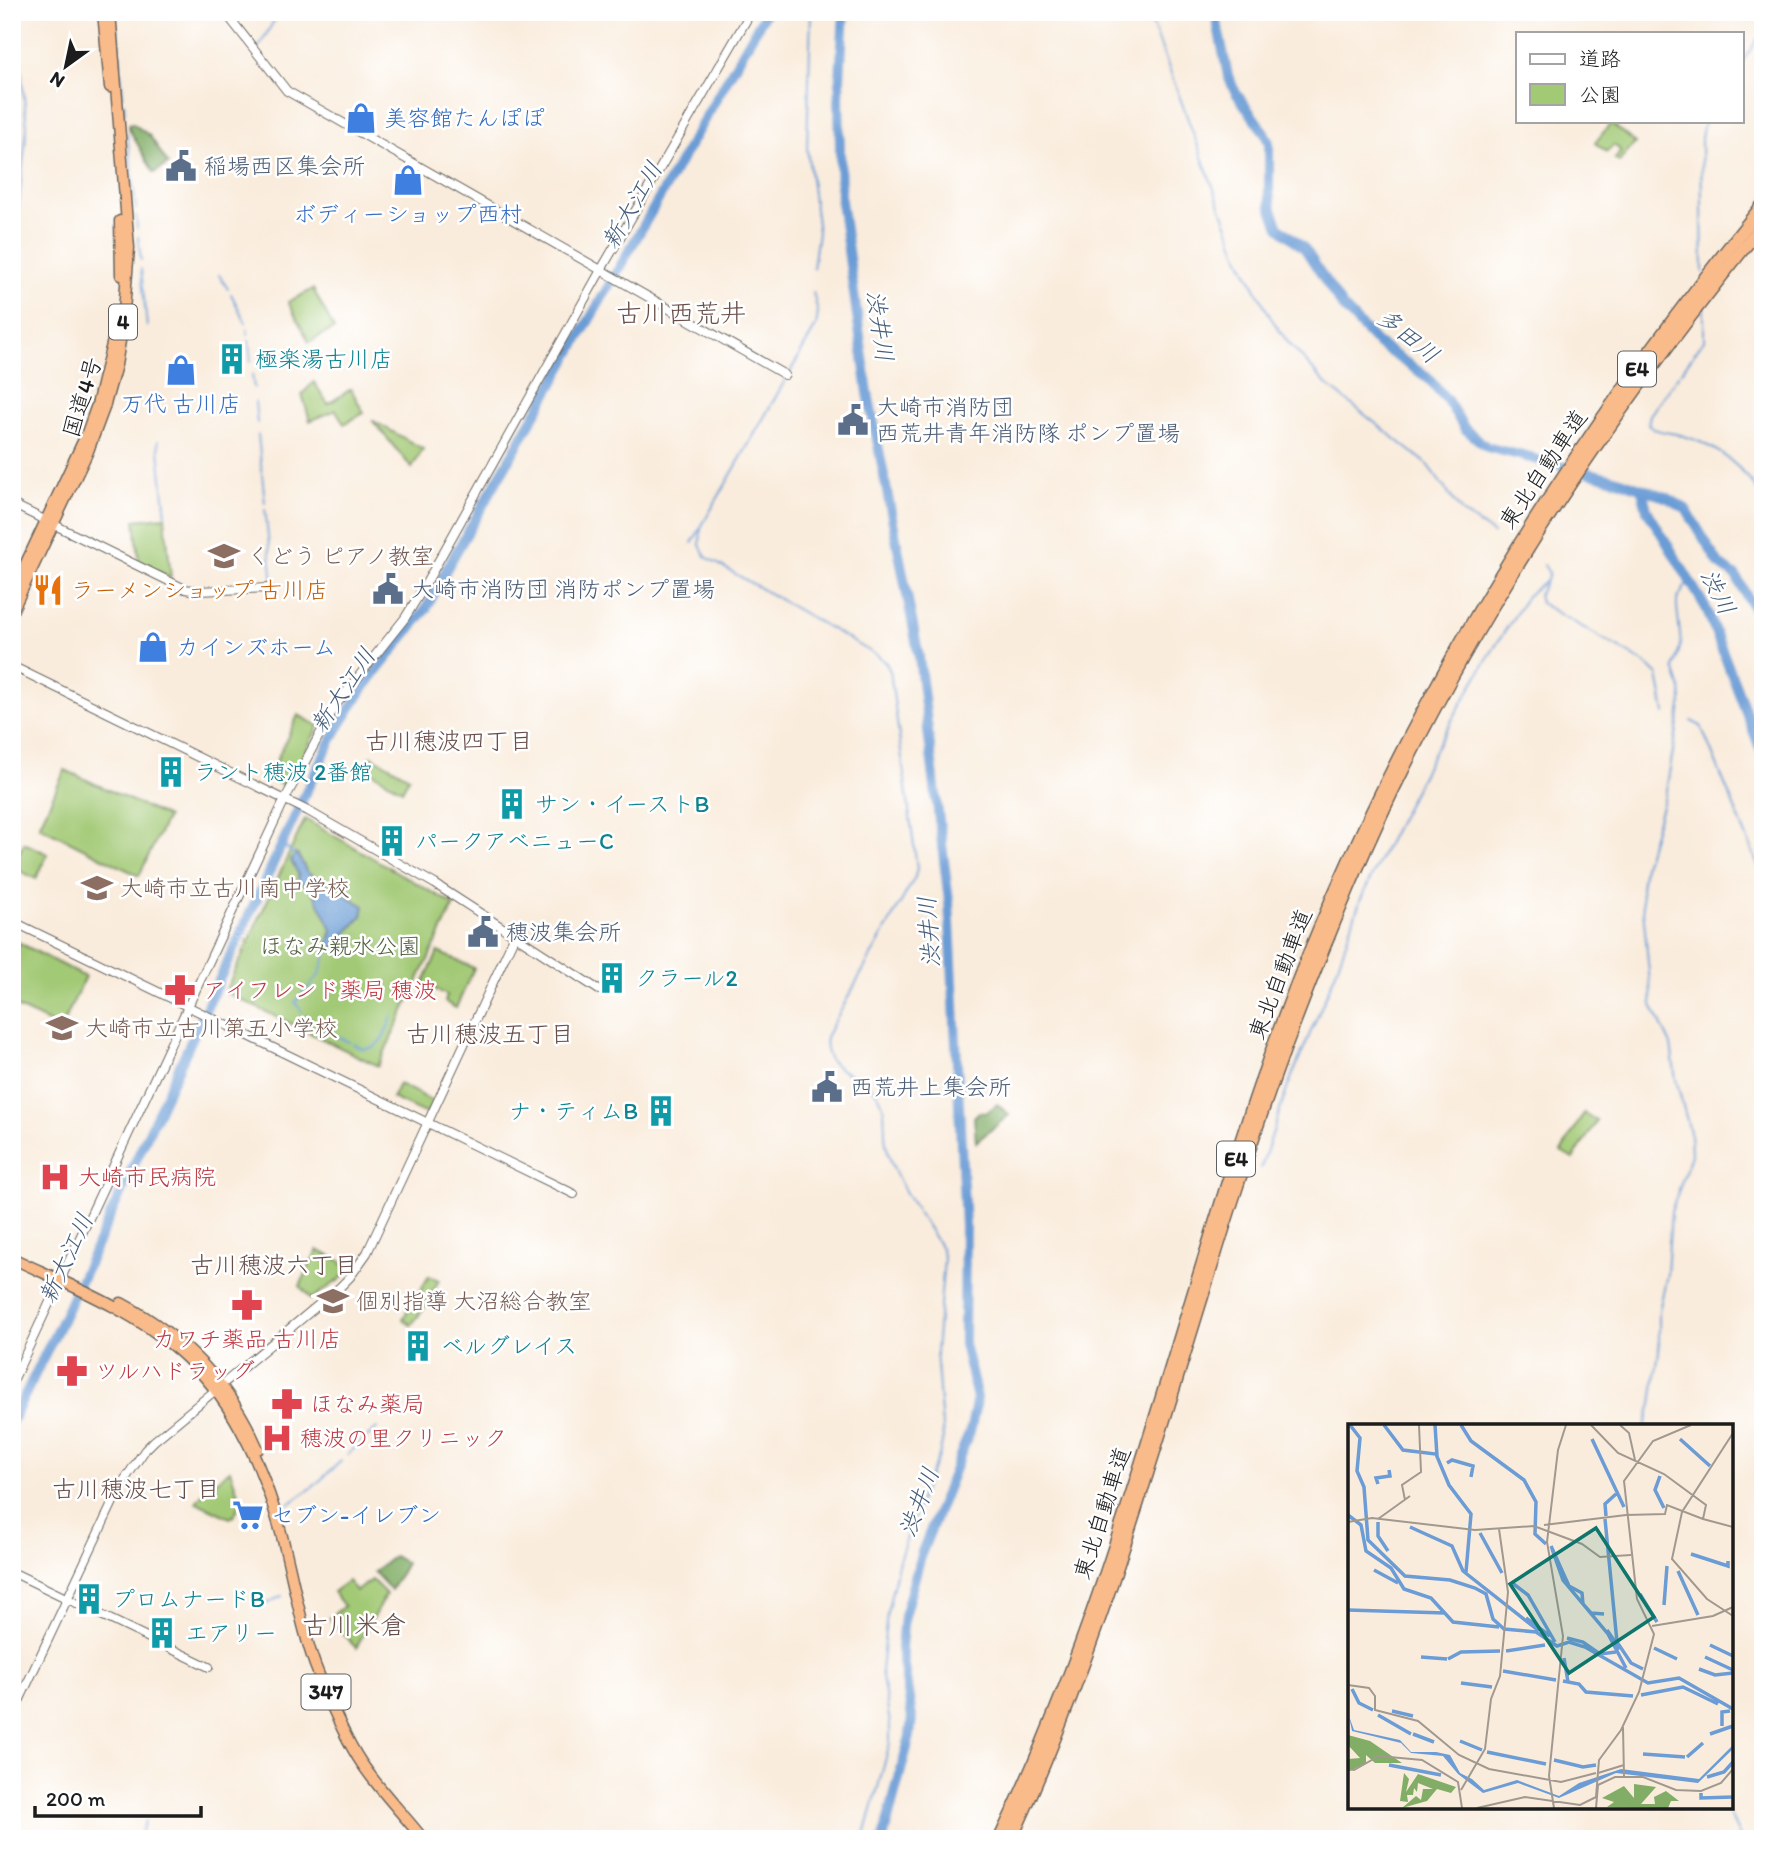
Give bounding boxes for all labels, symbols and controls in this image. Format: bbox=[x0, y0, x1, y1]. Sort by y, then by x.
north arrow bbox=[32, 32, 102, 102]
legend bbox=[1516, 32, 1744, 122]
text: 道路 bbox=[1579, 46, 1621, 71]
text: N bbox=[45, 67, 69, 93]
text: 公園 bbox=[1579, 82, 1621, 107]
shop icon: 美容館たんぽぽ bbox=[344, 101, 378, 135]
place label: 美容館たんぽぽ bbox=[384, 104, 545, 132]
public building icon: 稲場西区集会所 bbox=[164, 149, 198, 183]
place label: 稲場西区集会所 bbox=[204, 152, 365, 180]
water label: 新大江川 bbox=[595, 156, 668, 254]
shop icon: ボディーショップ西村 bbox=[391, 163, 425, 197]
place label: ボディーショップ西村 bbox=[293, 200, 523, 228]
water label: 渋井川 bbox=[861, 288, 900, 364]
district label: 古川西荒井 bbox=[616, 297, 746, 329]
water label: 多田川 bbox=[1371, 302, 1445, 370]
road number: 4 bbox=[109, 304, 137, 340]
building icon: 極楽湯古川店 bbox=[215, 342, 249, 376]
place label: 極楽湯古川店 bbox=[255, 345, 393, 373]
road number: E4 bbox=[1618, 352, 1656, 386]
street label: 国道4号 bbox=[57, 353, 107, 441]
shop icon: 万代 古川店 bbox=[164, 353, 198, 387]
place label: 万代 古川店 bbox=[121, 390, 241, 418]
place label: 大崎市消防団 西荒井青年消防隊 ポンプ置場 bbox=[876, 393, 1180, 447]
public building icon: 大崎市消防団 西荒井青年消防隊 ポンプ置場 bbox=[836, 403, 870, 437]
street label: 東北自動車道 bbox=[1493, 404, 1593, 534]
school or university icon: くどう ピアノ教室 bbox=[207, 539, 241, 573]
place label: くどう ピアノ教室 bbox=[247, 542, 434, 570]
water label: 渋川 bbox=[1695, 564, 1742, 620]
public building icon: 大崎市消防団 消防ポンプ置場 bbox=[371, 572, 405, 606]
restaurant icon: ラーメンショップ 古川店 bbox=[31, 573, 65, 607]
place label: 大崎市消防団 消防ポンプ置場 bbox=[411, 575, 715, 603]
place label: ラーメンショップ 古川店 bbox=[71, 576, 328, 604]
shop icon: カインズホーム bbox=[136, 630, 170, 664]
place label: カインズホーム bbox=[176, 633, 336, 661]
water label: 新大江川 bbox=[304, 642, 381, 738]
district label: 古川穂波四丁目 bbox=[365, 726, 533, 755]
building icon: ラント穂波 2番館 bbox=[154, 755, 188, 789]
place label: ラント穂波 2番館 bbox=[194, 758, 372, 786]
building icon: サン・イーストB bbox=[495, 787, 529, 821]
place label: サン・イーストB bbox=[535, 790, 709, 818]
building icon: パークアベニューC bbox=[375, 824, 409, 858]
place label: パークアベニューC bbox=[415, 827, 614, 855]
school or university icon: 大崎市立古川南中学校 bbox=[80, 871, 114, 905]
place label: 大崎市立古川南中学校 bbox=[120, 874, 350, 902]
water label: 渋井川 bbox=[912, 895, 945, 969]
street label: 東北自動車道 bbox=[1242, 905, 1318, 1043]
public building icon: 穂波集会所 bbox=[466, 915, 500, 949]
place label: 穂波集会所 bbox=[506, 918, 621, 946]
park label: ほなみ親水公園 bbox=[260, 932, 421, 960]
building icon: クラール2 bbox=[595, 961, 629, 995]
place label: クラール2 bbox=[635, 964, 738, 992]
pharmacy icon: アイフレンド薬局 穂波 bbox=[163, 973, 197, 1007]
place label: アイフレンド薬局 穂波 bbox=[203, 976, 437, 1004]
school or university icon: 大崎市立古川第五小学校 bbox=[45, 1011, 79, 1045]
place label: 大崎市立古川第五小学校 bbox=[85, 1014, 338, 1042]
district label: 古川穂波五丁目 bbox=[406, 1019, 574, 1048]
public building icon: 西荒井上集会所 bbox=[810, 1070, 844, 1104]
place label: 西荒井上集会所 bbox=[850, 1073, 1011, 1101]
building icon: ナ・ティムB bbox=[644, 1094, 678, 1128]
place label: ナ・ティムB bbox=[508, 1097, 638, 1125]
road number: E4 bbox=[1217, 1142, 1255, 1176]
hospital icon: 大崎市民病院 bbox=[38, 1160, 72, 1194]
place label: 大崎市民病院 bbox=[78, 1163, 216, 1191]
water label: 新大江川 bbox=[32, 1208, 99, 1307]
district label: 古川穂波六丁目 bbox=[190, 1250, 358, 1279]
school or university icon: 個別指導 大沼総合教室 bbox=[316, 1284, 350, 1318]
place label: 個別指導 大沼総合教室 bbox=[356, 1287, 591, 1315]
pharmacy icon: カワチ薬品 古川店 bbox=[230, 1288, 264, 1322]
place label: カワチ薬品 古川店 bbox=[152, 1325, 342, 1353]
building icon: ベルグレイス bbox=[401, 1329, 435, 1363]
place label: ベルグレイス bbox=[441, 1332, 577, 1360]
pharmacy icon: ツルハドラッグ bbox=[55, 1354, 89, 1388]
place label: ツルハドラッグ bbox=[95, 1357, 255, 1385]
pharmacy icon: ほなみ薬局 bbox=[270, 1387, 304, 1421]
place label: ほなみ薬局 bbox=[310, 1390, 425, 1418]
hospital icon: 穂波の里クリニック bbox=[260, 1421, 294, 1455]
place label: 穂波の里クリニック bbox=[300, 1424, 507, 1452]
inset map bbox=[1348, 1424, 1733, 1809]
street label: 東北自動車道 bbox=[1067, 1443, 1137, 1583]
water label: 渋井川 bbox=[892, 1463, 945, 1541]
district label: 古川穂波七丁目 bbox=[52, 1474, 220, 1503]
supermarket icon: セブン-イレブン bbox=[231, 1498, 265, 1532]
place label: セブン-イレブン bbox=[271, 1501, 441, 1529]
building icon: プロムナードB bbox=[72, 1582, 106, 1616]
place label: プロムナードB bbox=[112, 1585, 265, 1613]
district label: 古川米倉 bbox=[302, 1609, 406, 1641]
building icon: エアリー bbox=[145, 1616, 179, 1650]
place label: エアリー bbox=[185, 1619, 277, 1647]
road number: 347 bbox=[302, 1674, 350, 1710]
scale bar bbox=[35, 1774, 201, 1818]
text: 200 m bbox=[46, 1786, 106, 1811]

